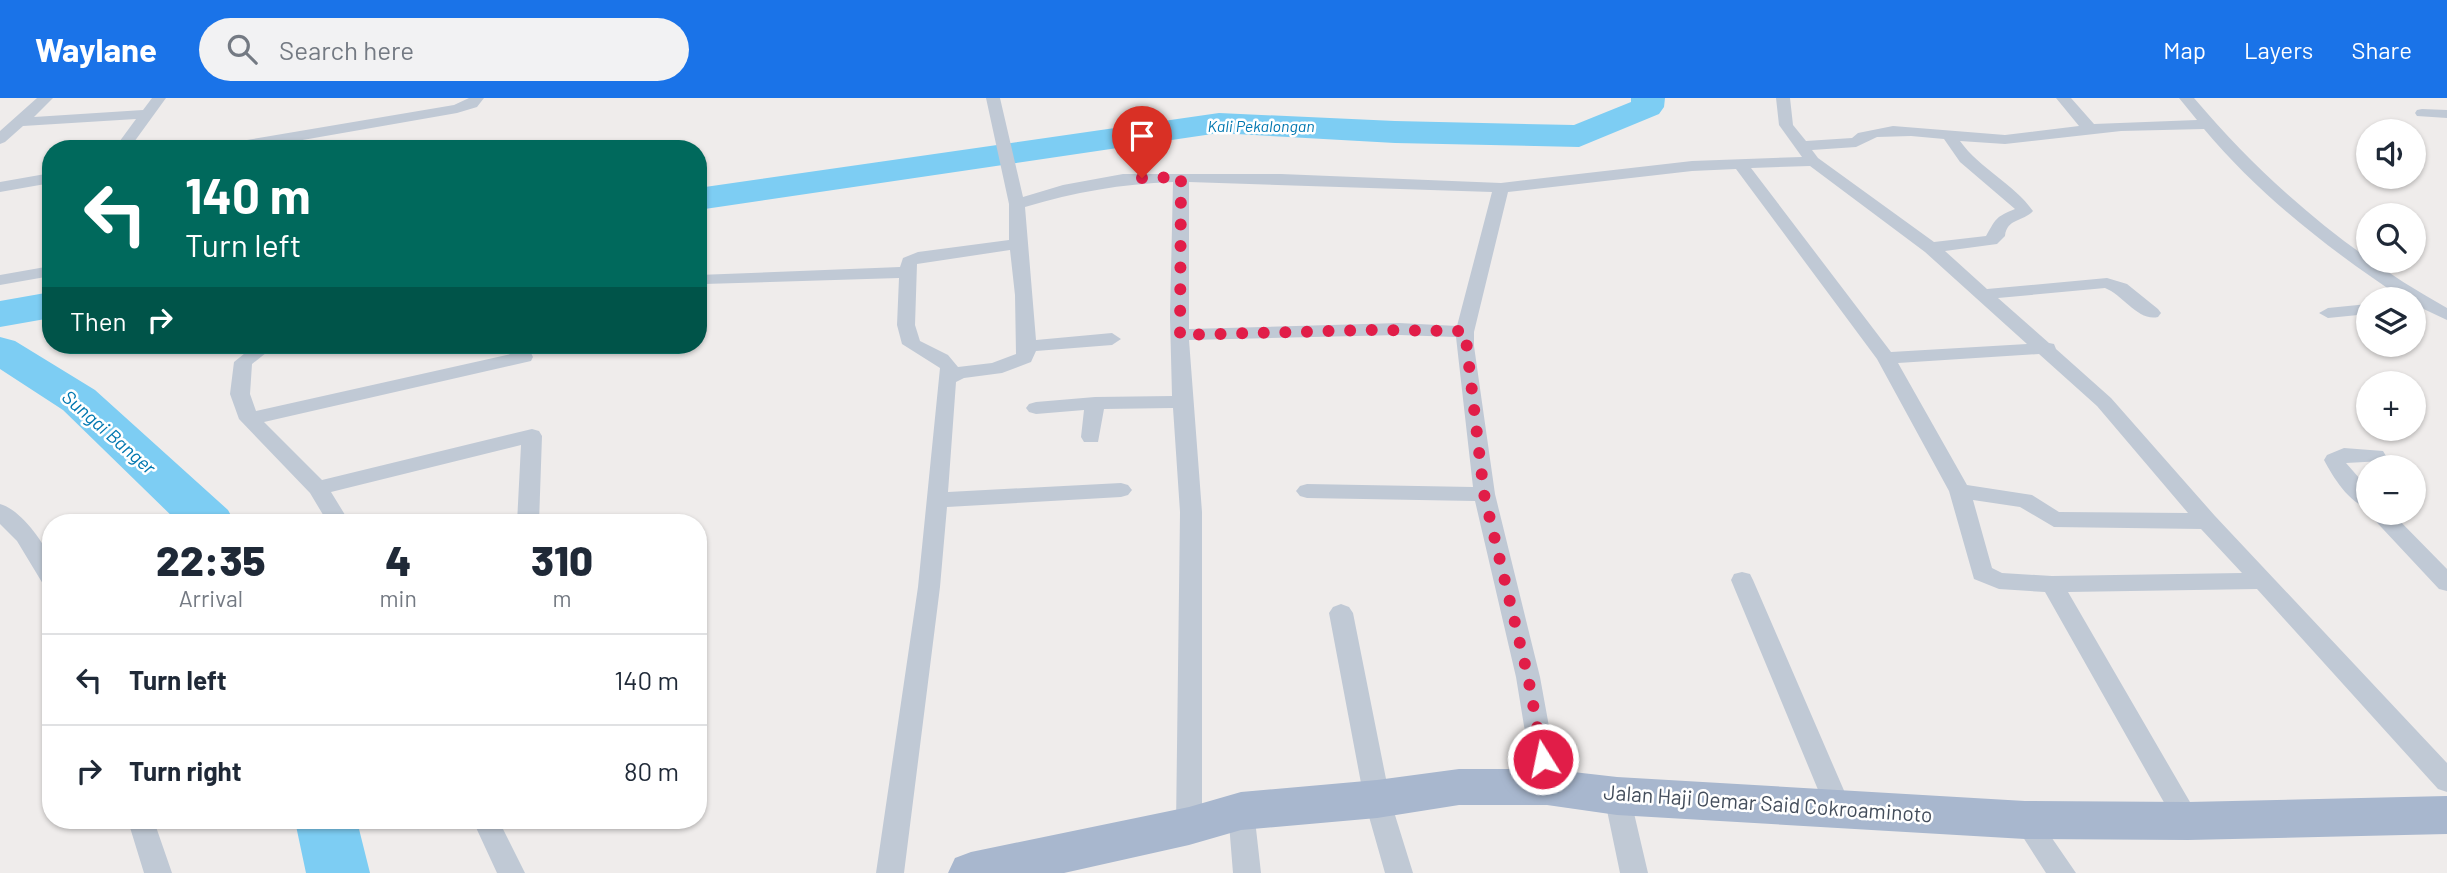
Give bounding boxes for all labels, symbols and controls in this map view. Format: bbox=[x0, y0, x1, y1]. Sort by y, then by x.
search box bbox=[199, 18, 689, 81]
text: Waylane bbox=[35, 29, 157, 69]
icon: search bbox=[223, 30, 261, 68]
text: Search here bbox=[279, 34, 414, 65]
text: Map bbox=[2163, 35, 2206, 64]
text: Layers bbox=[2244, 35, 2313, 64]
text: Share bbox=[2351, 35, 2412, 64]
pin bbox=[1112, 106, 1172, 178]
water label: Kali Pekalongan bbox=[1207, 116, 1315, 135]
icon: arrive bbox=[1123, 117, 1161, 155]
map controls bbox=[2356, 119, 2426, 525]
button: sound bbox=[2356, 119, 2426, 189]
text: 140 m bbox=[185, 165, 311, 224]
icon: left bbox=[70, 168, 161, 259]
button: search bbox=[2356, 203, 2426, 273]
text: Turn left bbox=[185, 225, 302, 263]
button: layers bbox=[2356, 287, 2426, 357]
icon: right bbox=[141, 301, 179, 339]
text: Then bbox=[70, 305, 127, 336]
button: + bbox=[2356, 371, 2426, 441]
water label: Sungai Banger bbox=[58, 385, 162, 479]
button: − bbox=[2356, 455, 2426, 525]
text: 22:35 bbox=[156, 534, 265, 584]
text: 4 bbox=[385, 534, 411, 584]
text: 310 bbox=[531, 534, 593, 584]
text: Arrival bbox=[179, 584, 243, 612]
text: min bbox=[380, 584, 417, 612]
text: m bbox=[552, 584, 571, 612]
icon: left bbox=[70, 661, 108, 699]
text: Turn left bbox=[129, 664, 227, 695]
text: 140 m bbox=[614, 664, 679, 695]
position arrow bbox=[1506, 722, 1580, 796]
icon: right bbox=[70, 752, 108, 790]
text: Turn right bbox=[129, 755, 242, 786]
text: 80 m bbox=[624, 755, 679, 786]
street label: Jalan Haji Oemar Said Cokroaminoto bbox=[1603, 779, 1933, 826]

